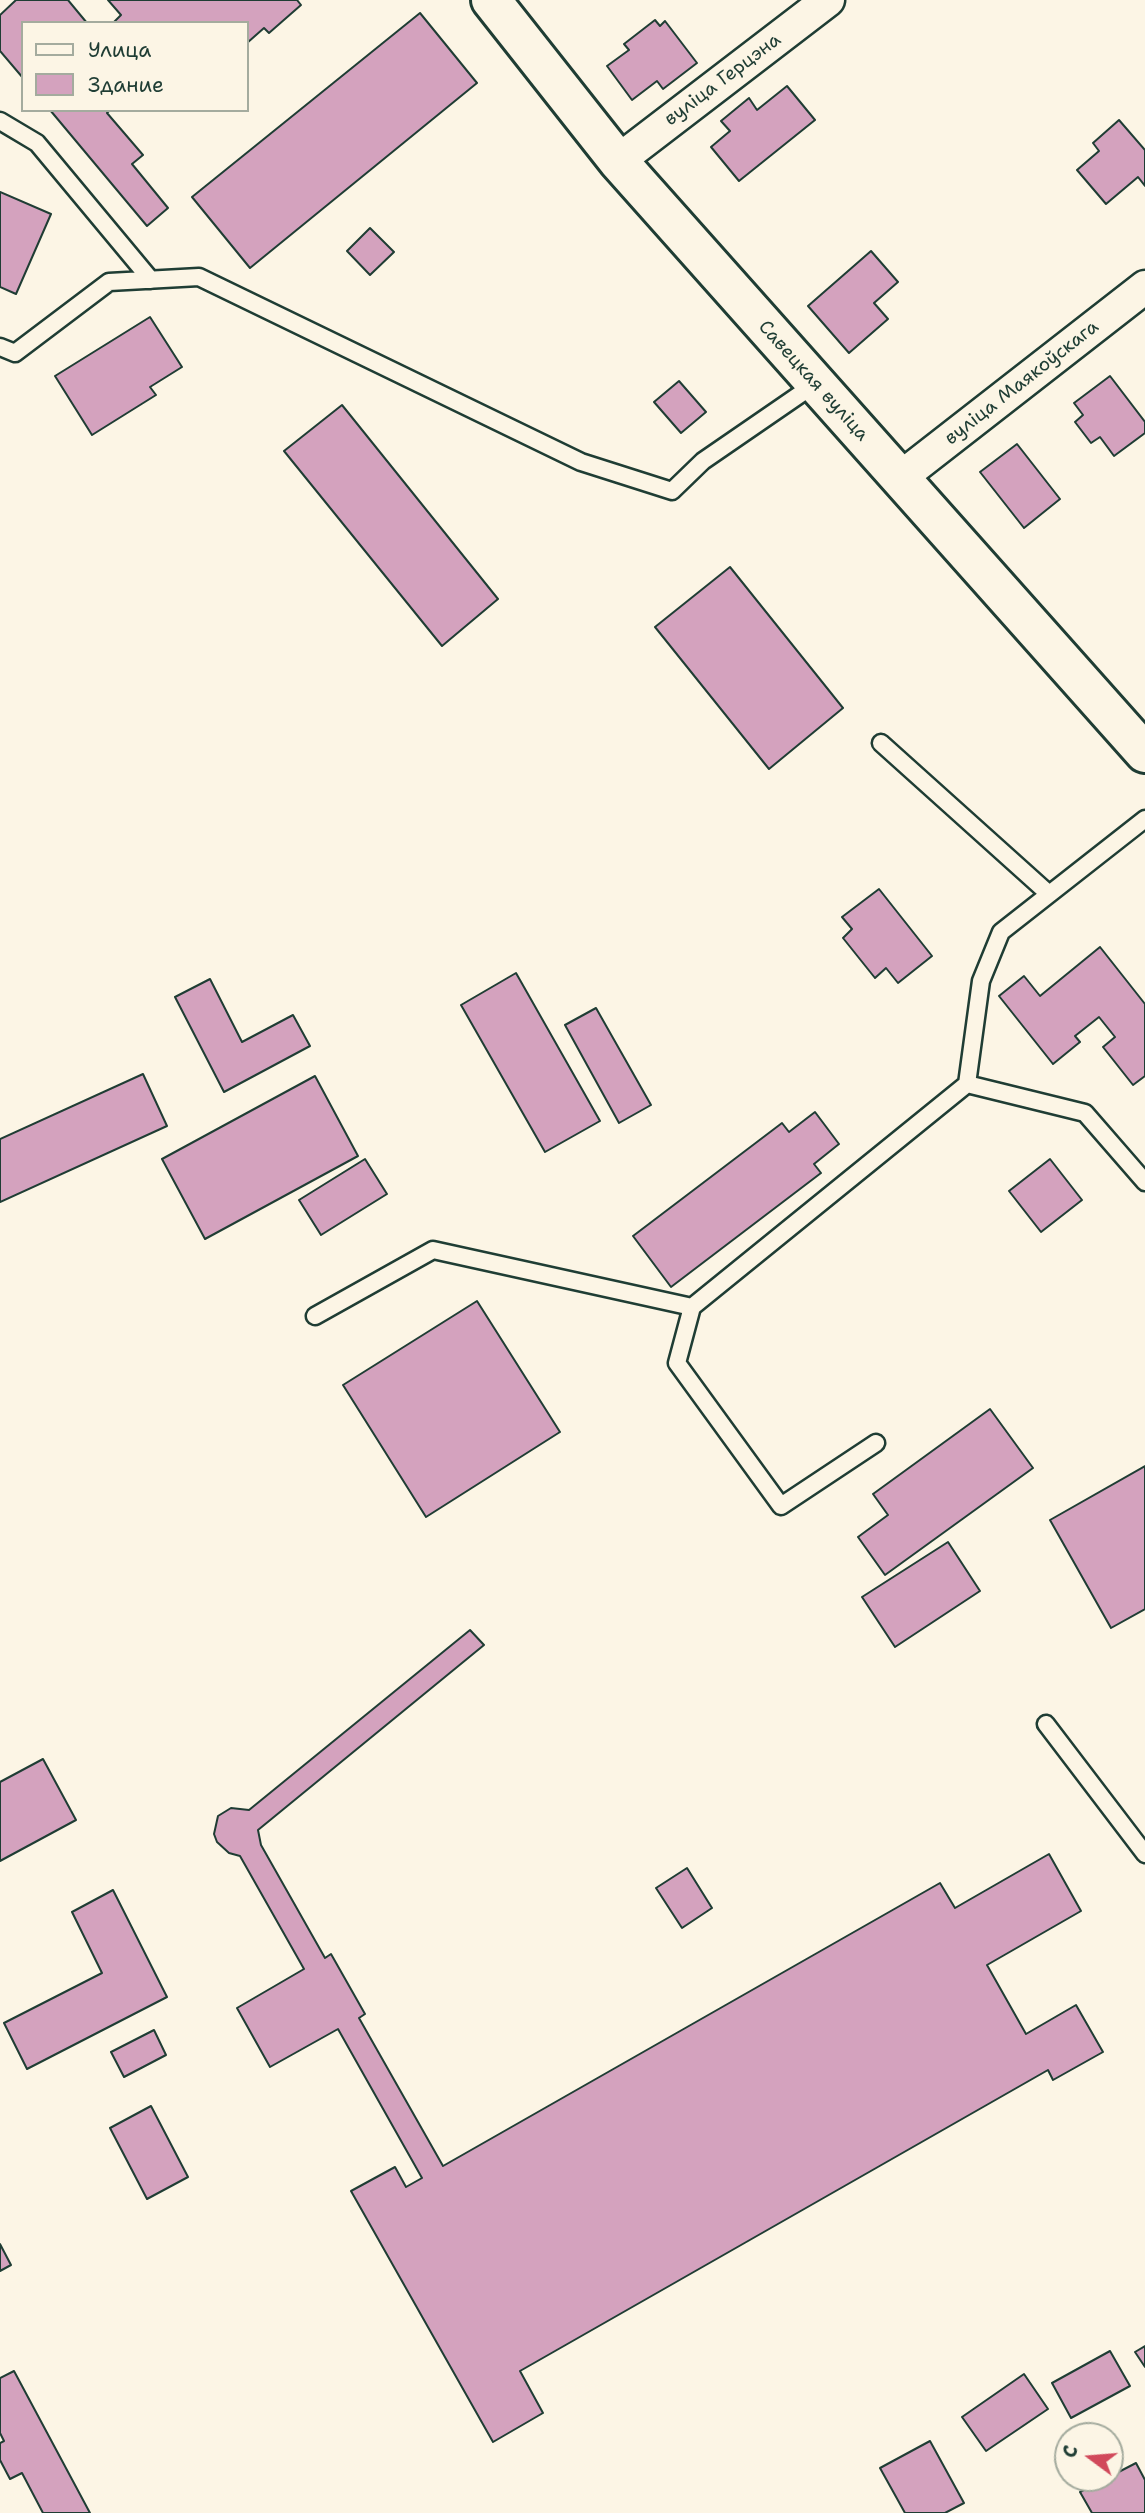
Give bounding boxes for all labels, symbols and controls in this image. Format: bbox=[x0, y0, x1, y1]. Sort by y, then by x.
legend bbox=[21, 21, 248, 112]
street label: вуліца Герцэна bbox=[660, 29, 786, 131]
text: Улица bbox=[88, 36, 151, 64]
text: Здание bbox=[88, 71, 164, 99]
street label: Савецкая вуліца bbox=[753, 316, 873, 446]
street label: вуліца Маякоўскага bbox=[940, 316, 1104, 450]
north arrow bbox=[1054, 2422, 1124, 2492]
text: С bbox=[1057, 2443, 1084, 2461]

